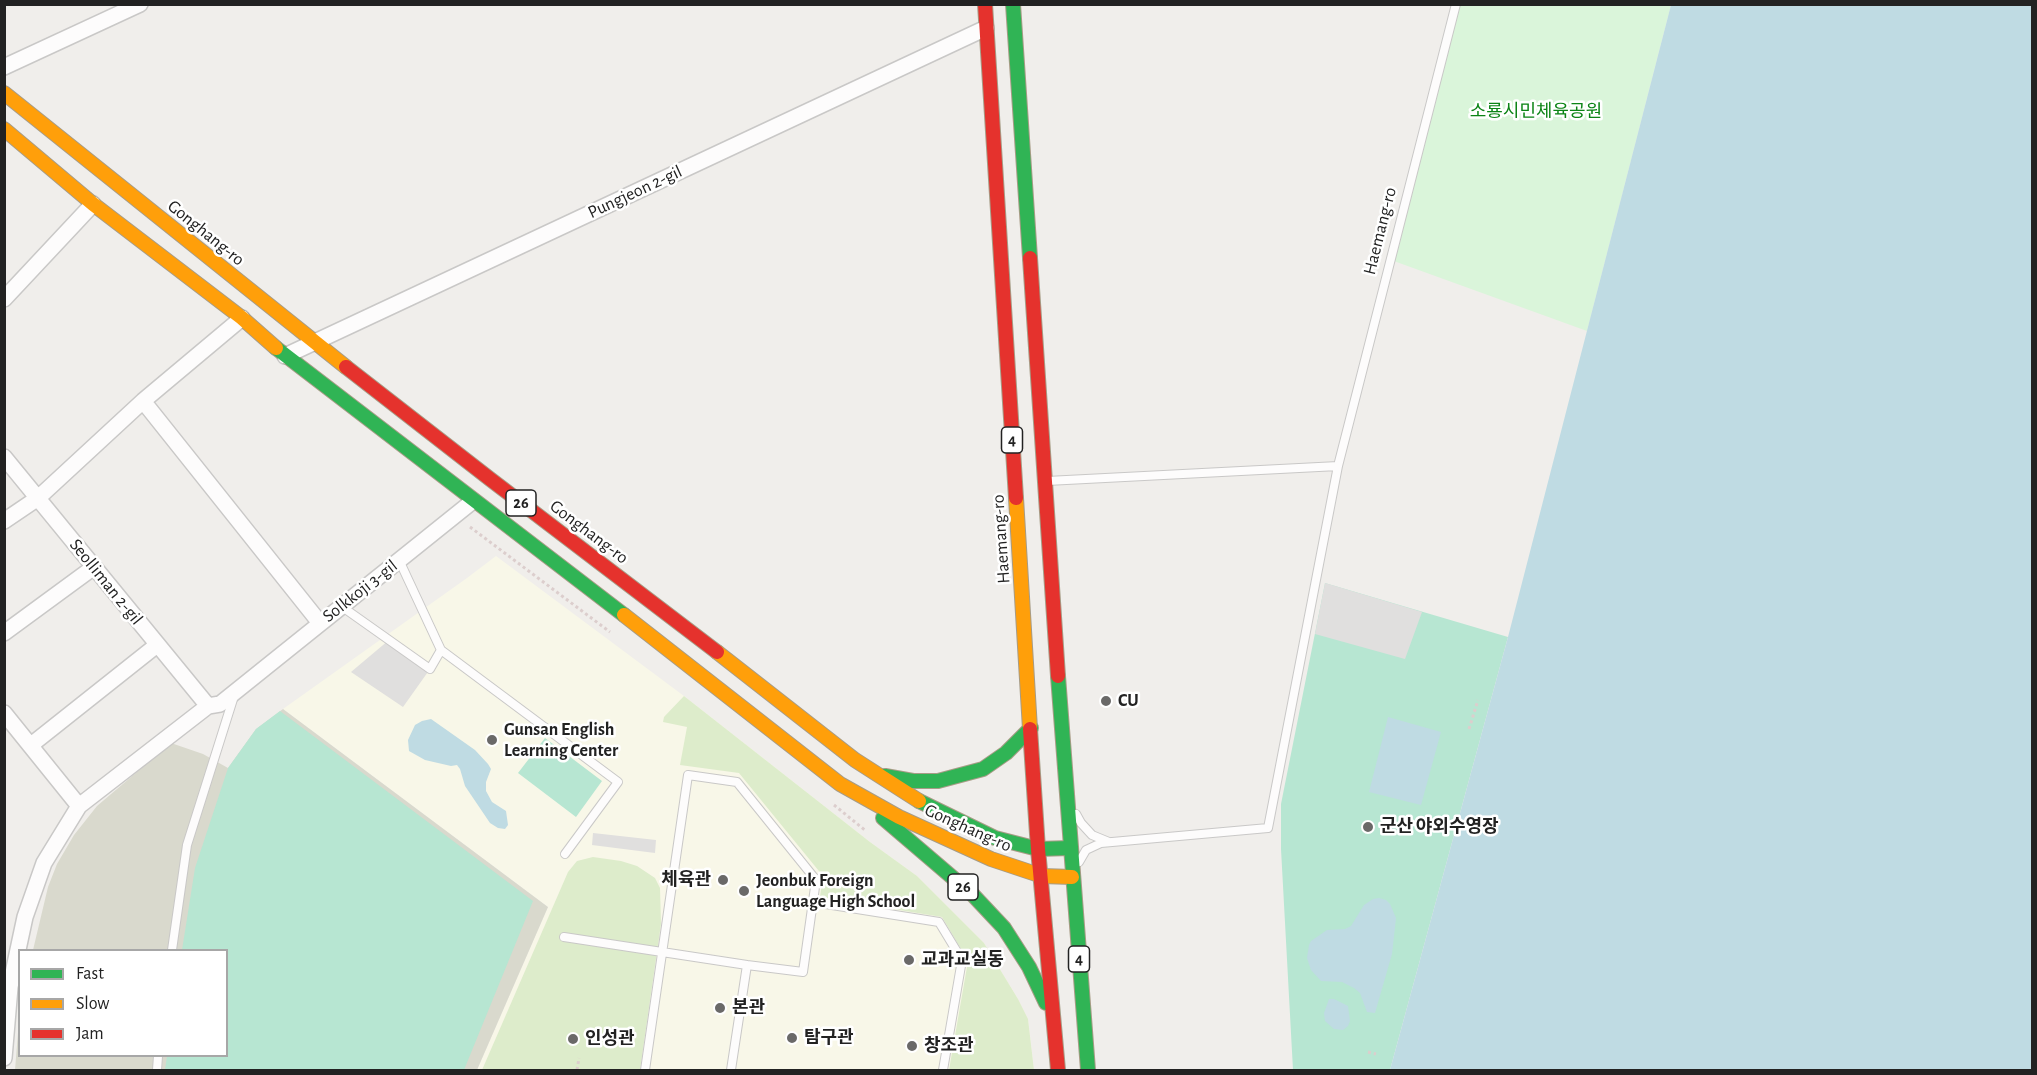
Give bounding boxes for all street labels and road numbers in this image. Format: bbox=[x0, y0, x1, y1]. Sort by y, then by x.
street label: Pungjeon 2-gil bbox=[584, 161, 686, 223]
street label: Haemang-ro bbox=[1359, 185, 1401, 277]
street label: Gonghang-ro bbox=[163, 195, 249, 271]
road number: 4 bbox=[1002, 427, 1022, 453]
road number: 26 bbox=[506, 490, 536, 516]
street label: Haemang-ro bbox=[987, 494, 1015, 584]
street label: Gonghang-ro bbox=[545, 495, 633, 569]
street label: Seolliman 2-gil bbox=[65, 535, 147, 629]
street label: Solkkoji 3-gil bbox=[318, 555, 402, 627]
street label: Gonghang-ro bbox=[921, 799, 1015, 857]
road number: 26 bbox=[948, 874, 978, 900]
road number: 4 bbox=[1068, 946, 1090, 972]

